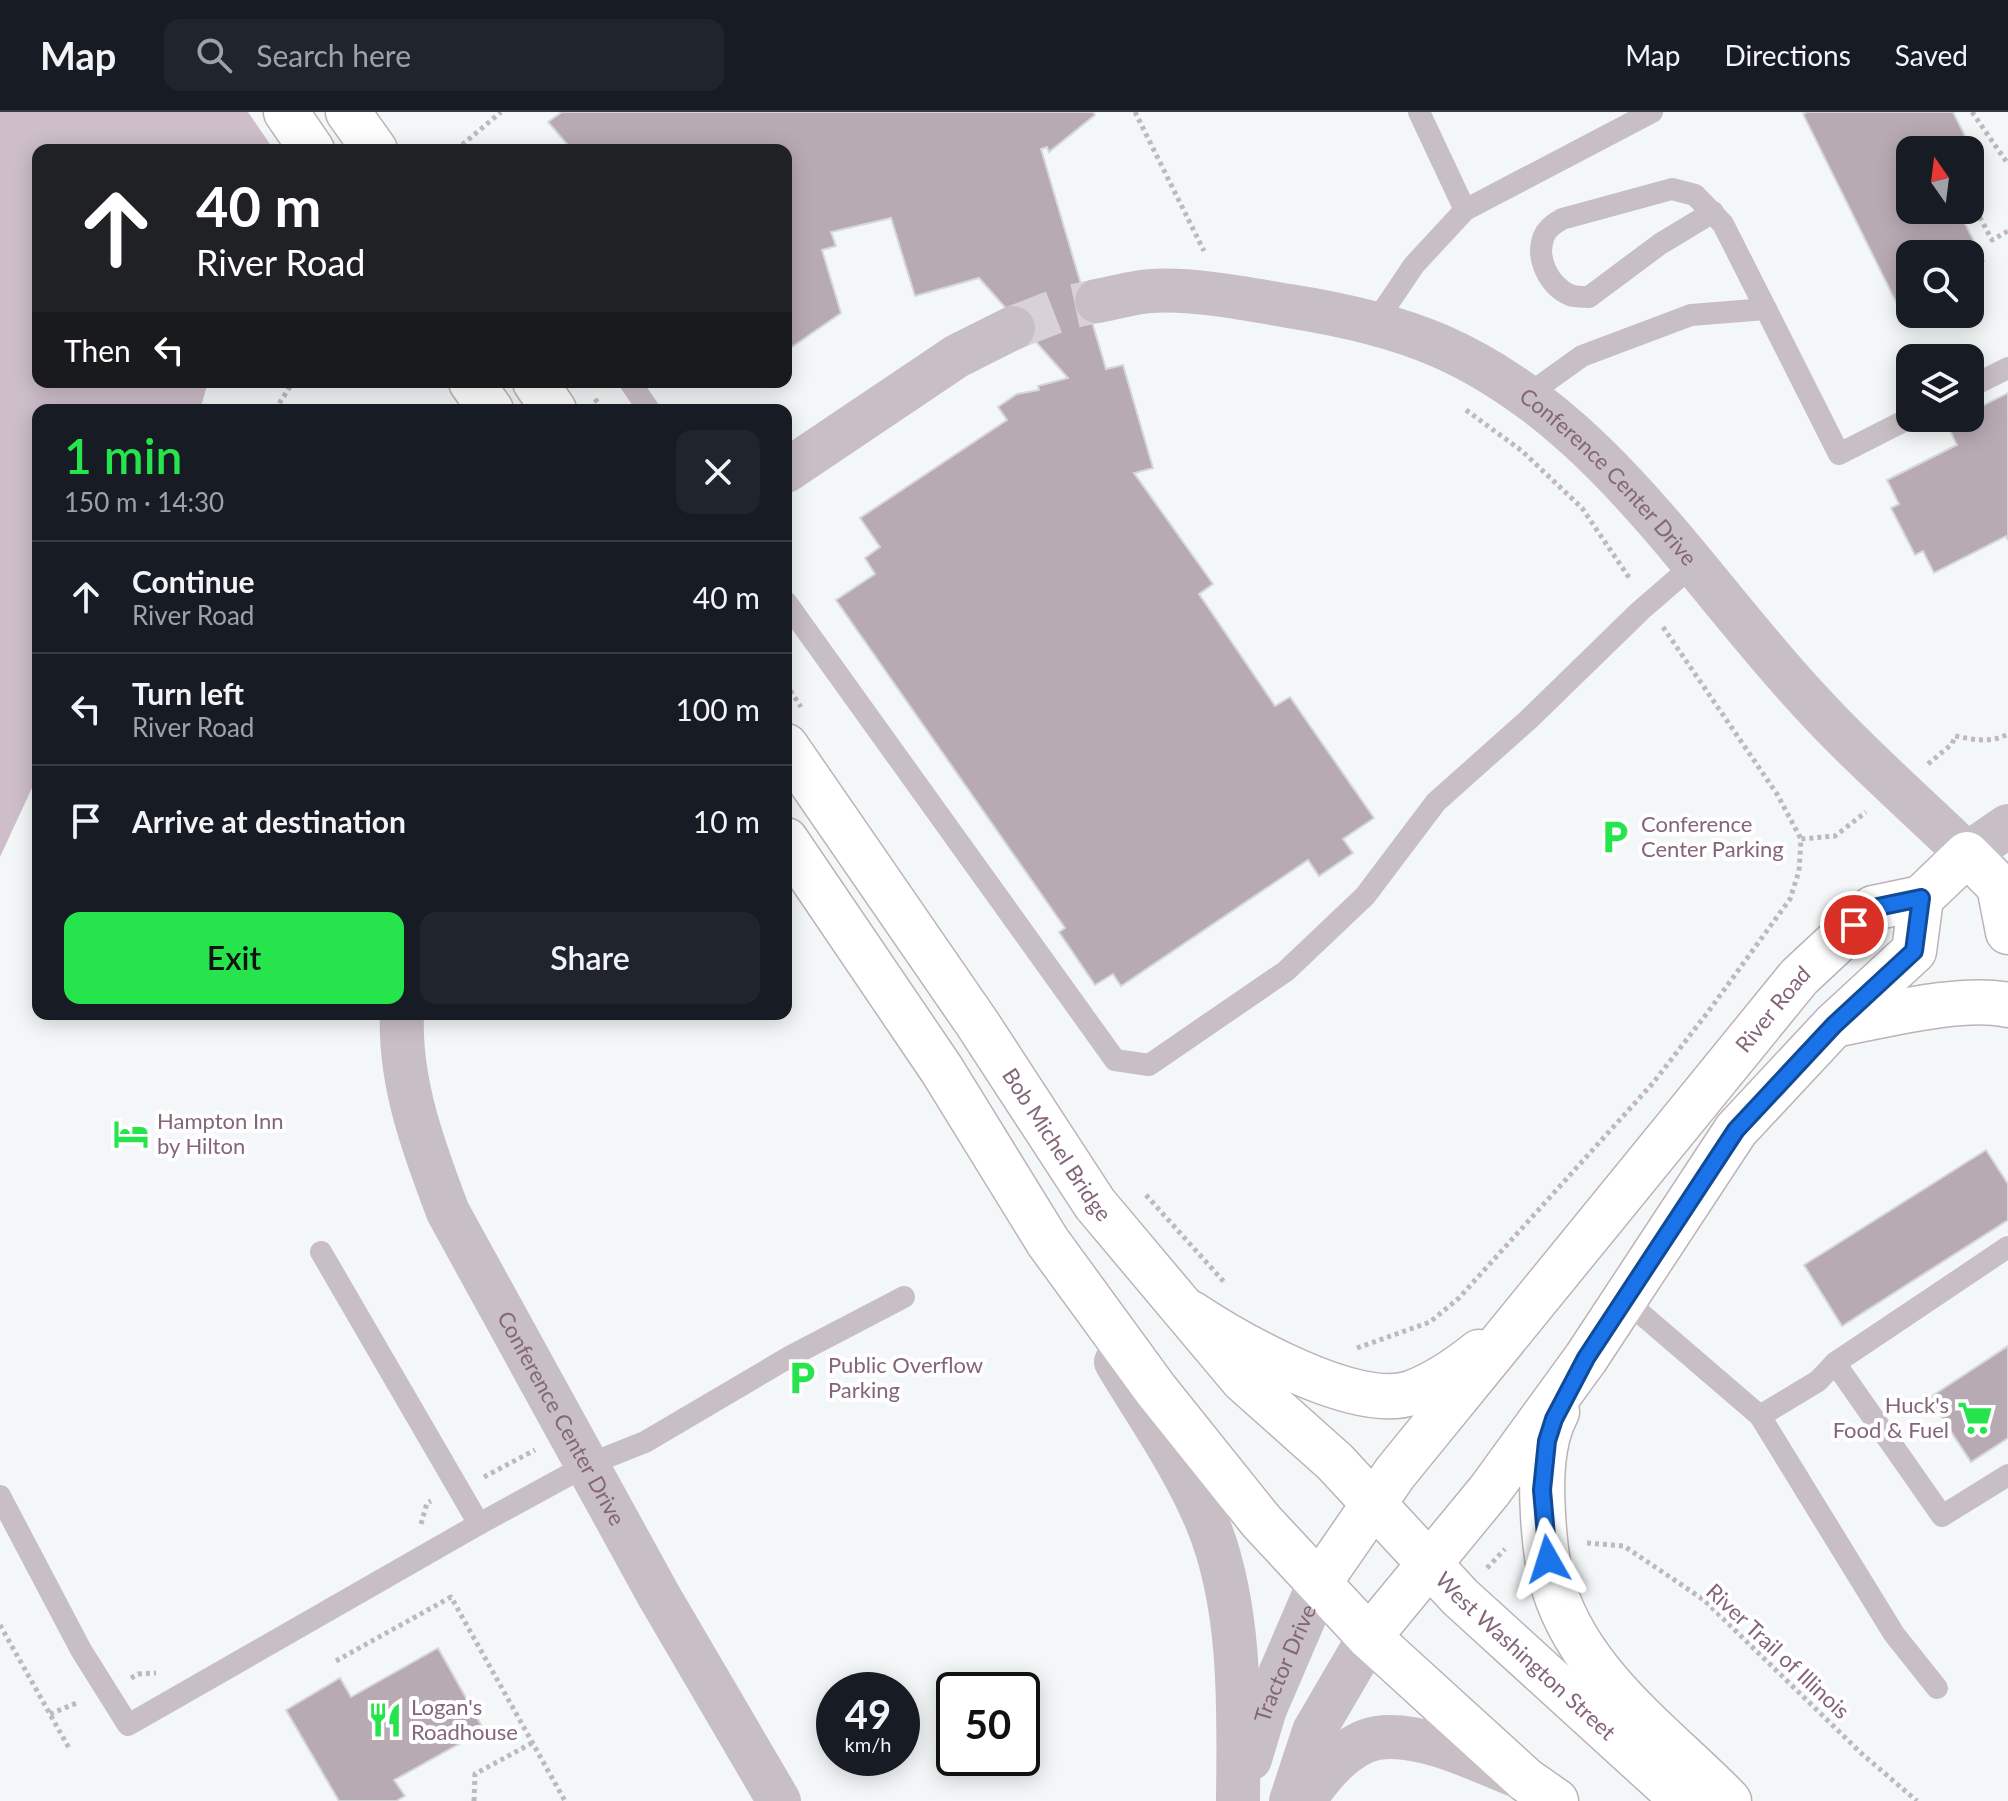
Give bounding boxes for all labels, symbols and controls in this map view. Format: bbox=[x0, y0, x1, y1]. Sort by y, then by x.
search box bbox=[164, 19, 724, 91]
text: Map bbox=[40, 32, 116, 78]
icon: search bbox=[192, 33, 236, 77]
text: Search here bbox=[256, 37, 411, 73]
text: Map bbox=[1625, 38, 1680, 72]
text: Directions bbox=[1724, 38, 1851, 72]
text: Saved bbox=[1895, 38, 1968, 72]
north arrow bbox=[1896, 136, 1984, 224]
map controls bbox=[1896, 136, 1984, 432]
text: 40 m bbox=[196, 172, 321, 239]
icon: ahead bbox=[64, 176, 168, 280]
text: River Road bbox=[196, 240, 365, 284]
button: search bbox=[1896, 240, 1984, 328]
icon: left bbox=[147, 328, 191, 372]
text: Then bbox=[64, 332, 131, 368]
button: layers bbox=[1896, 344, 1984, 432]
street label: Conference Center Drive bbox=[1515, 382, 1703, 571]
text: 1 min bbox=[64, 427, 182, 484]
button: close bbox=[676, 430, 760, 514]
text: 150 m · 14:30 bbox=[64, 486, 224, 518]
text: Continue bbox=[132, 563, 255, 599]
icon: ahead bbox=[64, 575, 108, 619]
text: 40 m bbox=[693, 579, 760, 615]
text: River Road bbox=[132, 599, 254, 631]
text: Turn left bbox=[132, 675, 244, 711]
icon: left bbox=[64, 687, 108, 731]
text: 100 m bbox=[675, 691, 760, 727]
text: River Road bbox=[132, 711, 254, 743]
icon: arrive bbox=[64, 799, 108, 843]
text: Arrive at destination bbox=[132, 803, 406, 839]
text: 10 m bbox=[693, 803, 760, 839]
place label: Conference Center Parking bbox=[1641, 810, 1784, 862]
parking icon: Conference Center Parking bbox=[1596, 818, 1634, 856]
pin bbox=[1820, 891, 1888, 959]
icon: arrive bbox=[1832, 903, 1876, 947]
button: Exit bbox=[64, 912, 404, 1004]
button: Share bbox=[420, 912, 760, 1004]
street label: River Road bbox=[1729, 960, 1815, 1057]
street label: Bob Michel Bridge bbox=[997, 1063, 1118, 1226]
place label: Hampton Inn by Hilton bbox=[157, 1107, 283, 1159]
hotel icon: Hampton Inn by Hilton bbox=[112, 1115, 150, 1153]
street label: Conference Center Drive bbox=[492, 1306, 631, 1530]
place label: Public Overflow Parking bbox=[828, 1351, 983, 1403]
parking icon: Public Overflow Parking bbox=[783, 1359, 821, 1397]
place label: Huck's Food & Fuel bbox=[1833, 1391, 1949, 1443]
supermarket icon: Huck's Food & Fuel bbox=[1956, 1399, 1994, 1437]
position arrow bbox=[1506, 1517, 1590, 1601]
street label: West Washington Street bbox=[1430, 1566, 1622, 1745]
street label: River Trail of Illinois bbox=[1701, 1577, 1856, 1724]
street label: Tractor Drive bbox=[1248, 1600, 1321, 1725]
speed limit sign: 50 bbox=[936, 1672, 1040, 1776]
text: 49 bbox=[845, 1690, 891, 1738]
place label: Logan's Roadhouse bbox=[411, 1693, 518, 1745]
restaurant icon: Logan's Roadhouse bbox=[366, 1701, 404, 1739]
text: km/h bbox=[845, 1732, 891, 1756]

